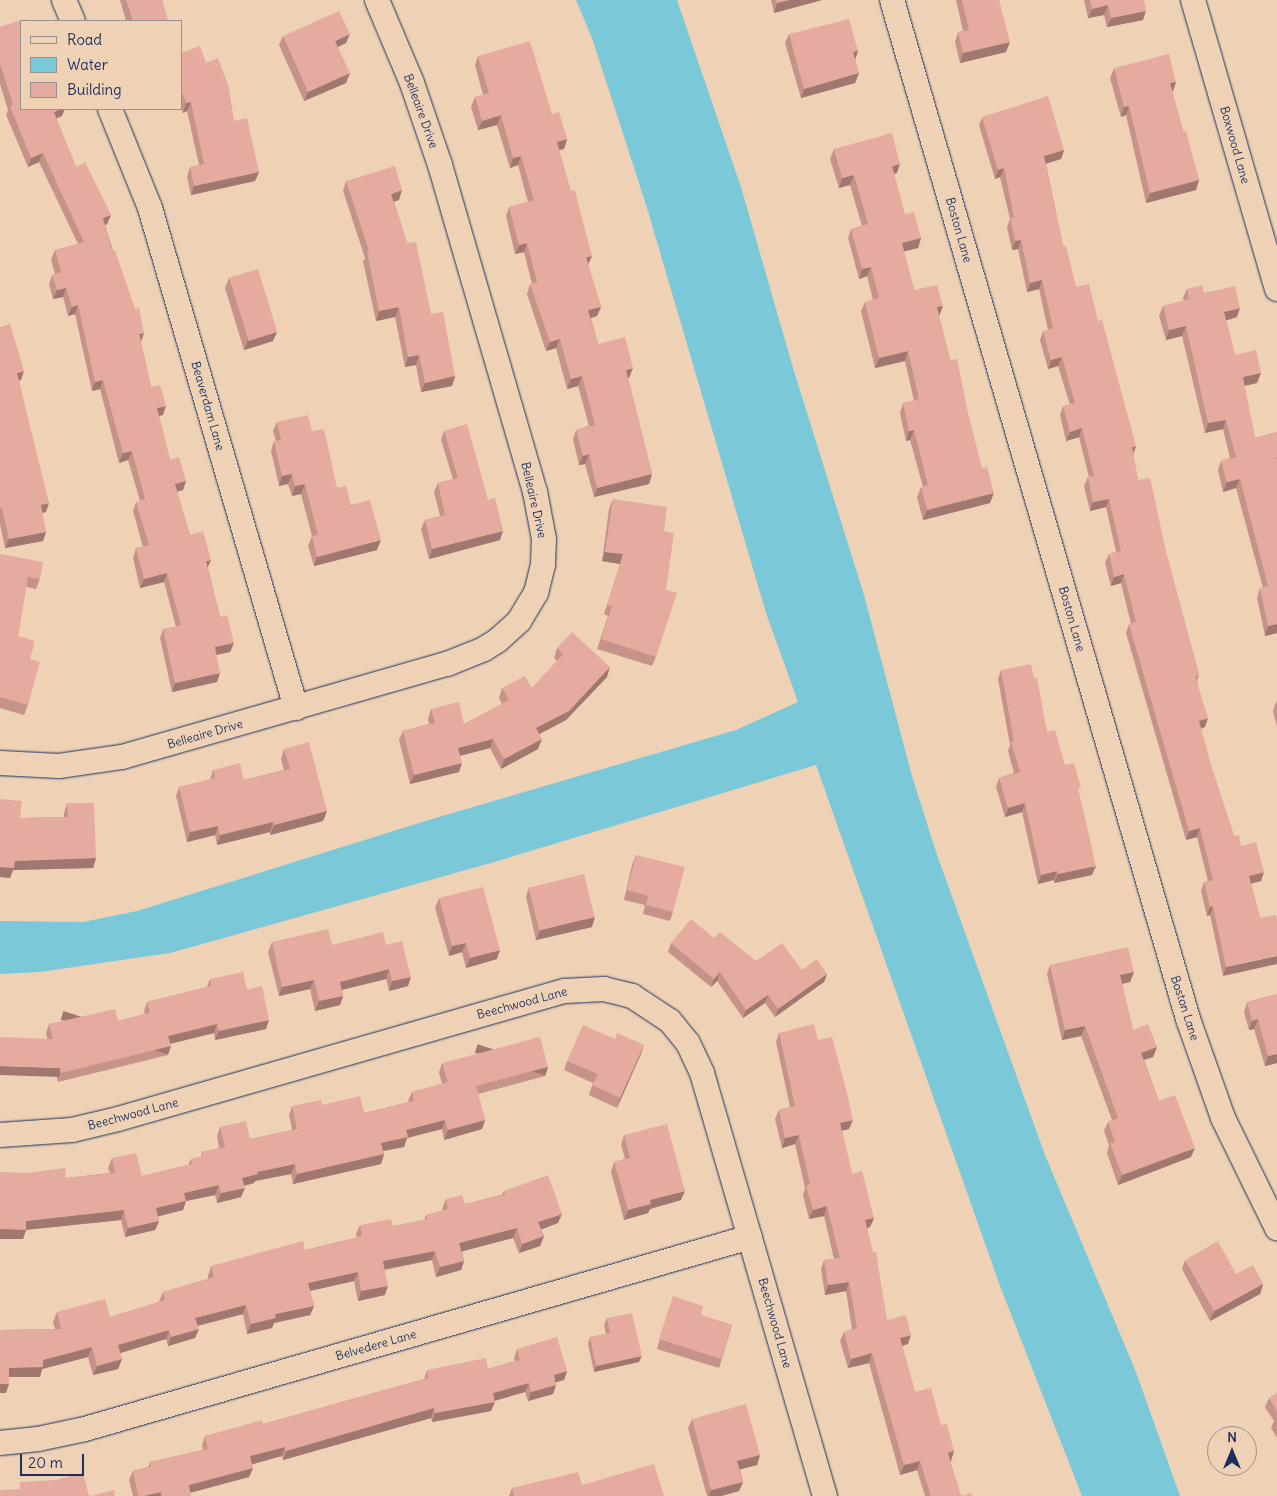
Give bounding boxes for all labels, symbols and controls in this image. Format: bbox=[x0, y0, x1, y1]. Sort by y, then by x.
legend bbox=[20, 20, 182, 110]
text: Road bbox=[67, 30, 102, 49]
text: Water bbox=[67, 55, 108, 74]
street label: Belleaire Drive bbox=[401, 72, 441, 150]
text: Building bbox=[67, 80, 122, 99]
street label: Boxwood Lane bbox=[1217, 105, 1253, 185]
street label: Boston Lane bbox=[943, 196, 975, 264]
street label: Beaverdam Lane bbox=[188, 360, 228, 452]
street label: Belleaire Drive bbox=[518, 460, 550, 540]
street label: Boston Lane bbox=[1056, 585, 1088, 653]
street label: Belleaire Drive bbox=[166, 716, 244, 752]
street label: Boston Lane bbox=[1168, 974, 1202, 1042]
street label: Beechwood Lane bbox=[475, 984, 569, 1022]
street label: Beechwood Lane bbox=[86, 1095, 180, 1133]
street label: Beechwood Lane bbox=[755, 1276, 795, 1370]
street label: Belvedere Lane bbox=[334, 1327, 418, 1363]
north arrow bbox=[1207, 1426, 1257, 1476]
text: N bbox=[1227, 1428, 1237, 1446]
scale bar bbox=[22, 1444, 86, 1476]
text: 20 m bbox=[28, 1453, 63, 1472]

